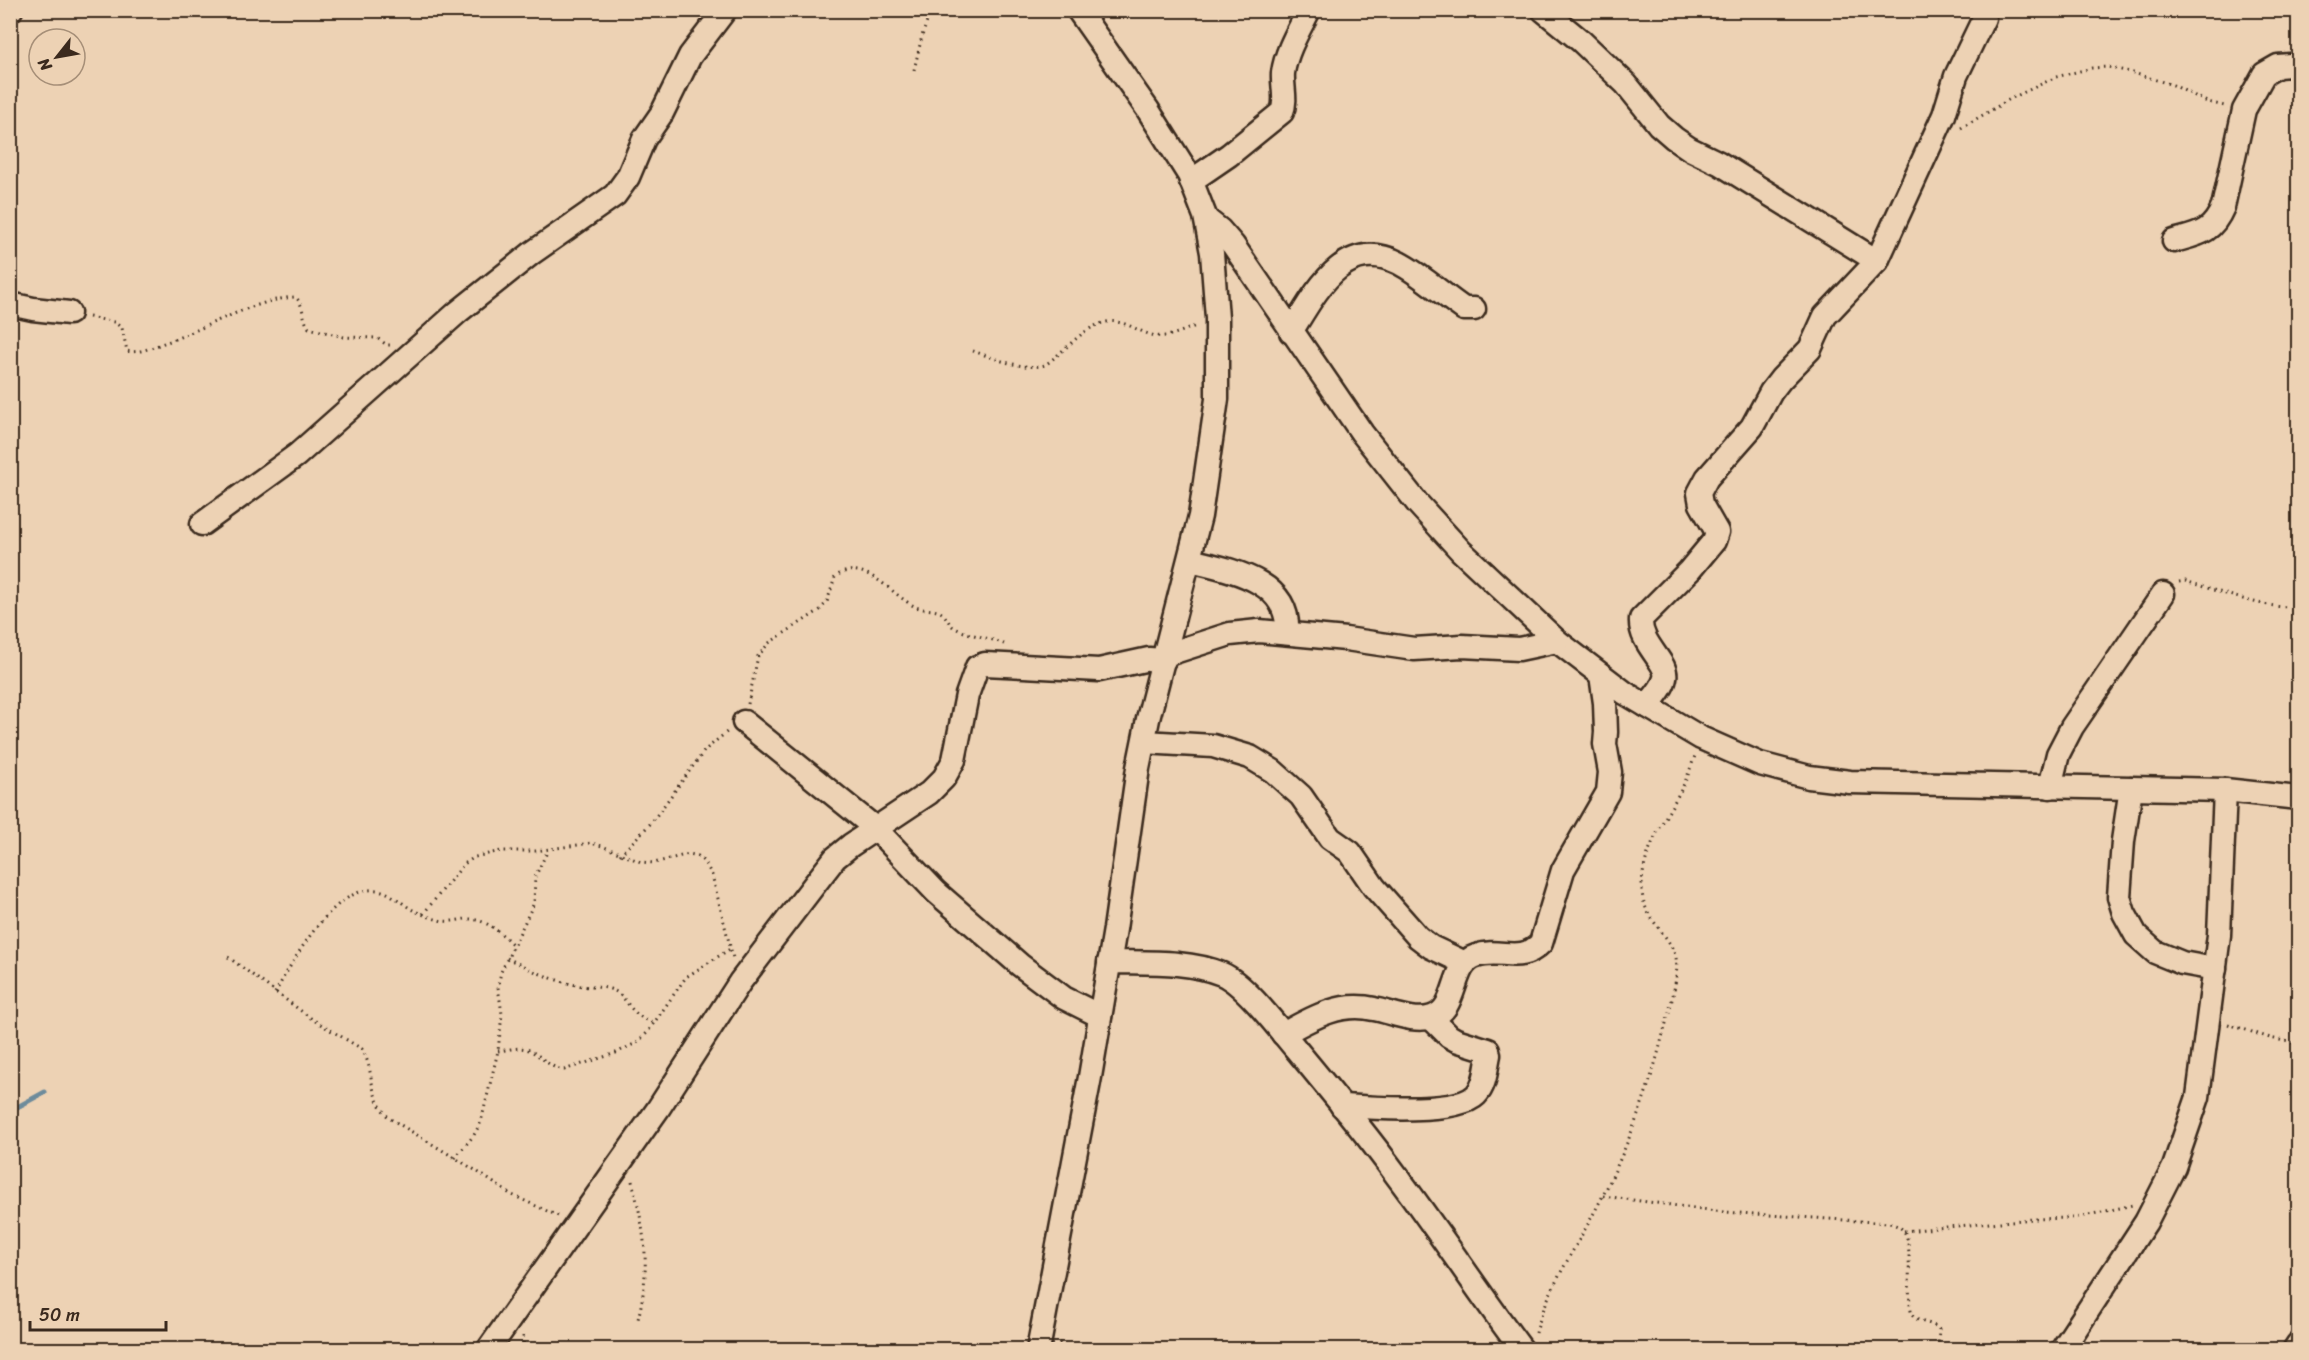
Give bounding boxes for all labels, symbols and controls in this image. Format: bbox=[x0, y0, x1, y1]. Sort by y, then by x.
north arrow bbox=[27, 27, 87, 87]
text: N bbox=[29, 51, 60, 78]
scale bar bbox=[30, 1294, 166, 1332]
text: 50 m bbox=[39, 1299, 80, 1331]

